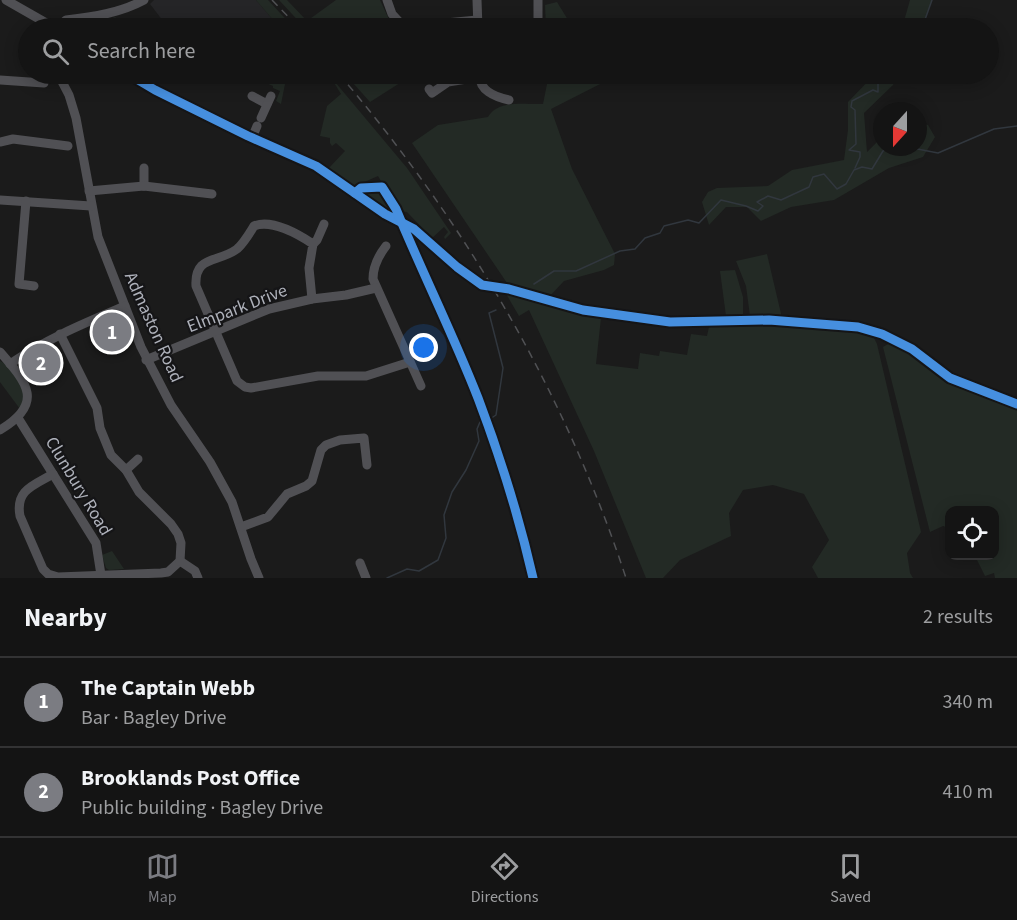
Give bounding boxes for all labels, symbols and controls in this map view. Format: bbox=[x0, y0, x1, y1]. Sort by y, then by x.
search box bbox=[18, 18, 999, 84]
icon: search bbox=[39, 35, 72, 68]
text: Search here bbox=[87, 35, 195, 67]
north arrow bbox=[873, 102, 927, 156]
street label: Admaston Road bbox=[118, 268, 189, 386]
street label: Elmpark Drive bbox=[183, 278, 291, 339]
pin: 1 bbox=[92, 310, 132, 354]
your location bbox=[409, 333, 438, 362]
pin: 2 bbox=[22, 340, 60, 386]
street label: Clunbury Road bbox=[39, 432, 118, 541]
map controls bbox=[945, 506, 999, 560]
button: locate bbox=[945, 506, 999, 560]
text: Nearby bbox=[24, 599, 107, 636]
text: 2 results bbox=[923, 603, 993, 631]
text: The Captain Webb bbox=[81, 672, 255, 704]
text: 1 bbox=[38, 688, 49, 716]
text: 340 m bbox=[943, 688, 993, 716]
text: Bar · Bagley Drive bbox=[81, 704, 227, 732]
text: Brooklands Post Office bbox=[81, 762, 300, 794]
text: 2 bbox=[38, 778, 49, 806]
text: 410 m bbox=[943, 778, 993, 806]
text: Public building · Bagley Drive bbox=[81, 794, 323, 822]
tab: Map bbox=[146, 850, 179, 908]
tab: Directions bbox=[471, 850, 538, 908]
tab: Saved bbox=[830, 850, 871, 908]

